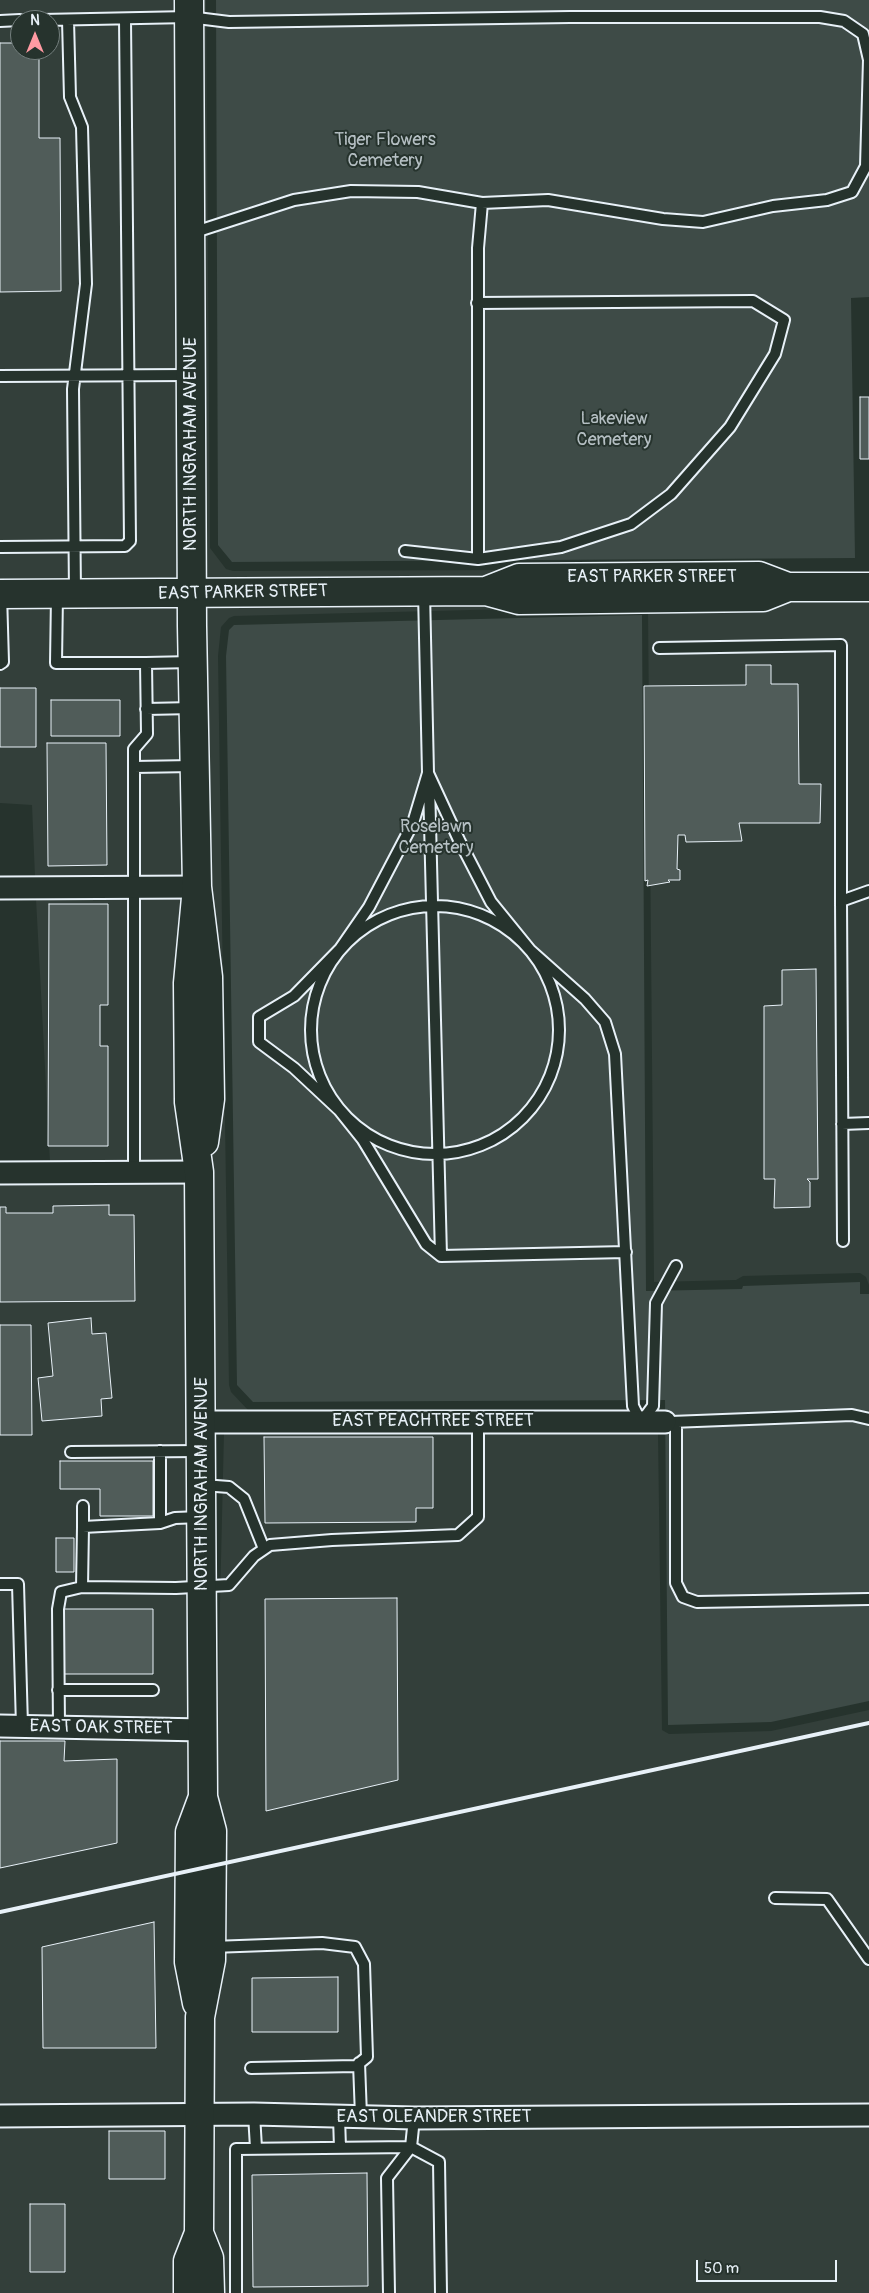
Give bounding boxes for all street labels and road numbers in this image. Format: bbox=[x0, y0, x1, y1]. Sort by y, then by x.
street label: NORTH INGRAHAM AVENUE bbox=[180, 337, 202, 551]
street label: EAST PARKER STREET bbox=[567, 566, 737, 588]
street label: EAST PARKER STREET bbox=[158, 581, 328, 605]
street label: NORTH INGRAHAM AVENUE bbox=[191, 1377, 213, 1591]
street label: EAST PEACHTREE STREET bbox=[332, 1410, 534, 1432]
street label: EAST OAK STREET bbox=[29, 1716, 173, 1740]
street label: EAST OLEANDER STREET bbox=[337, 2106, 531, 2128]

